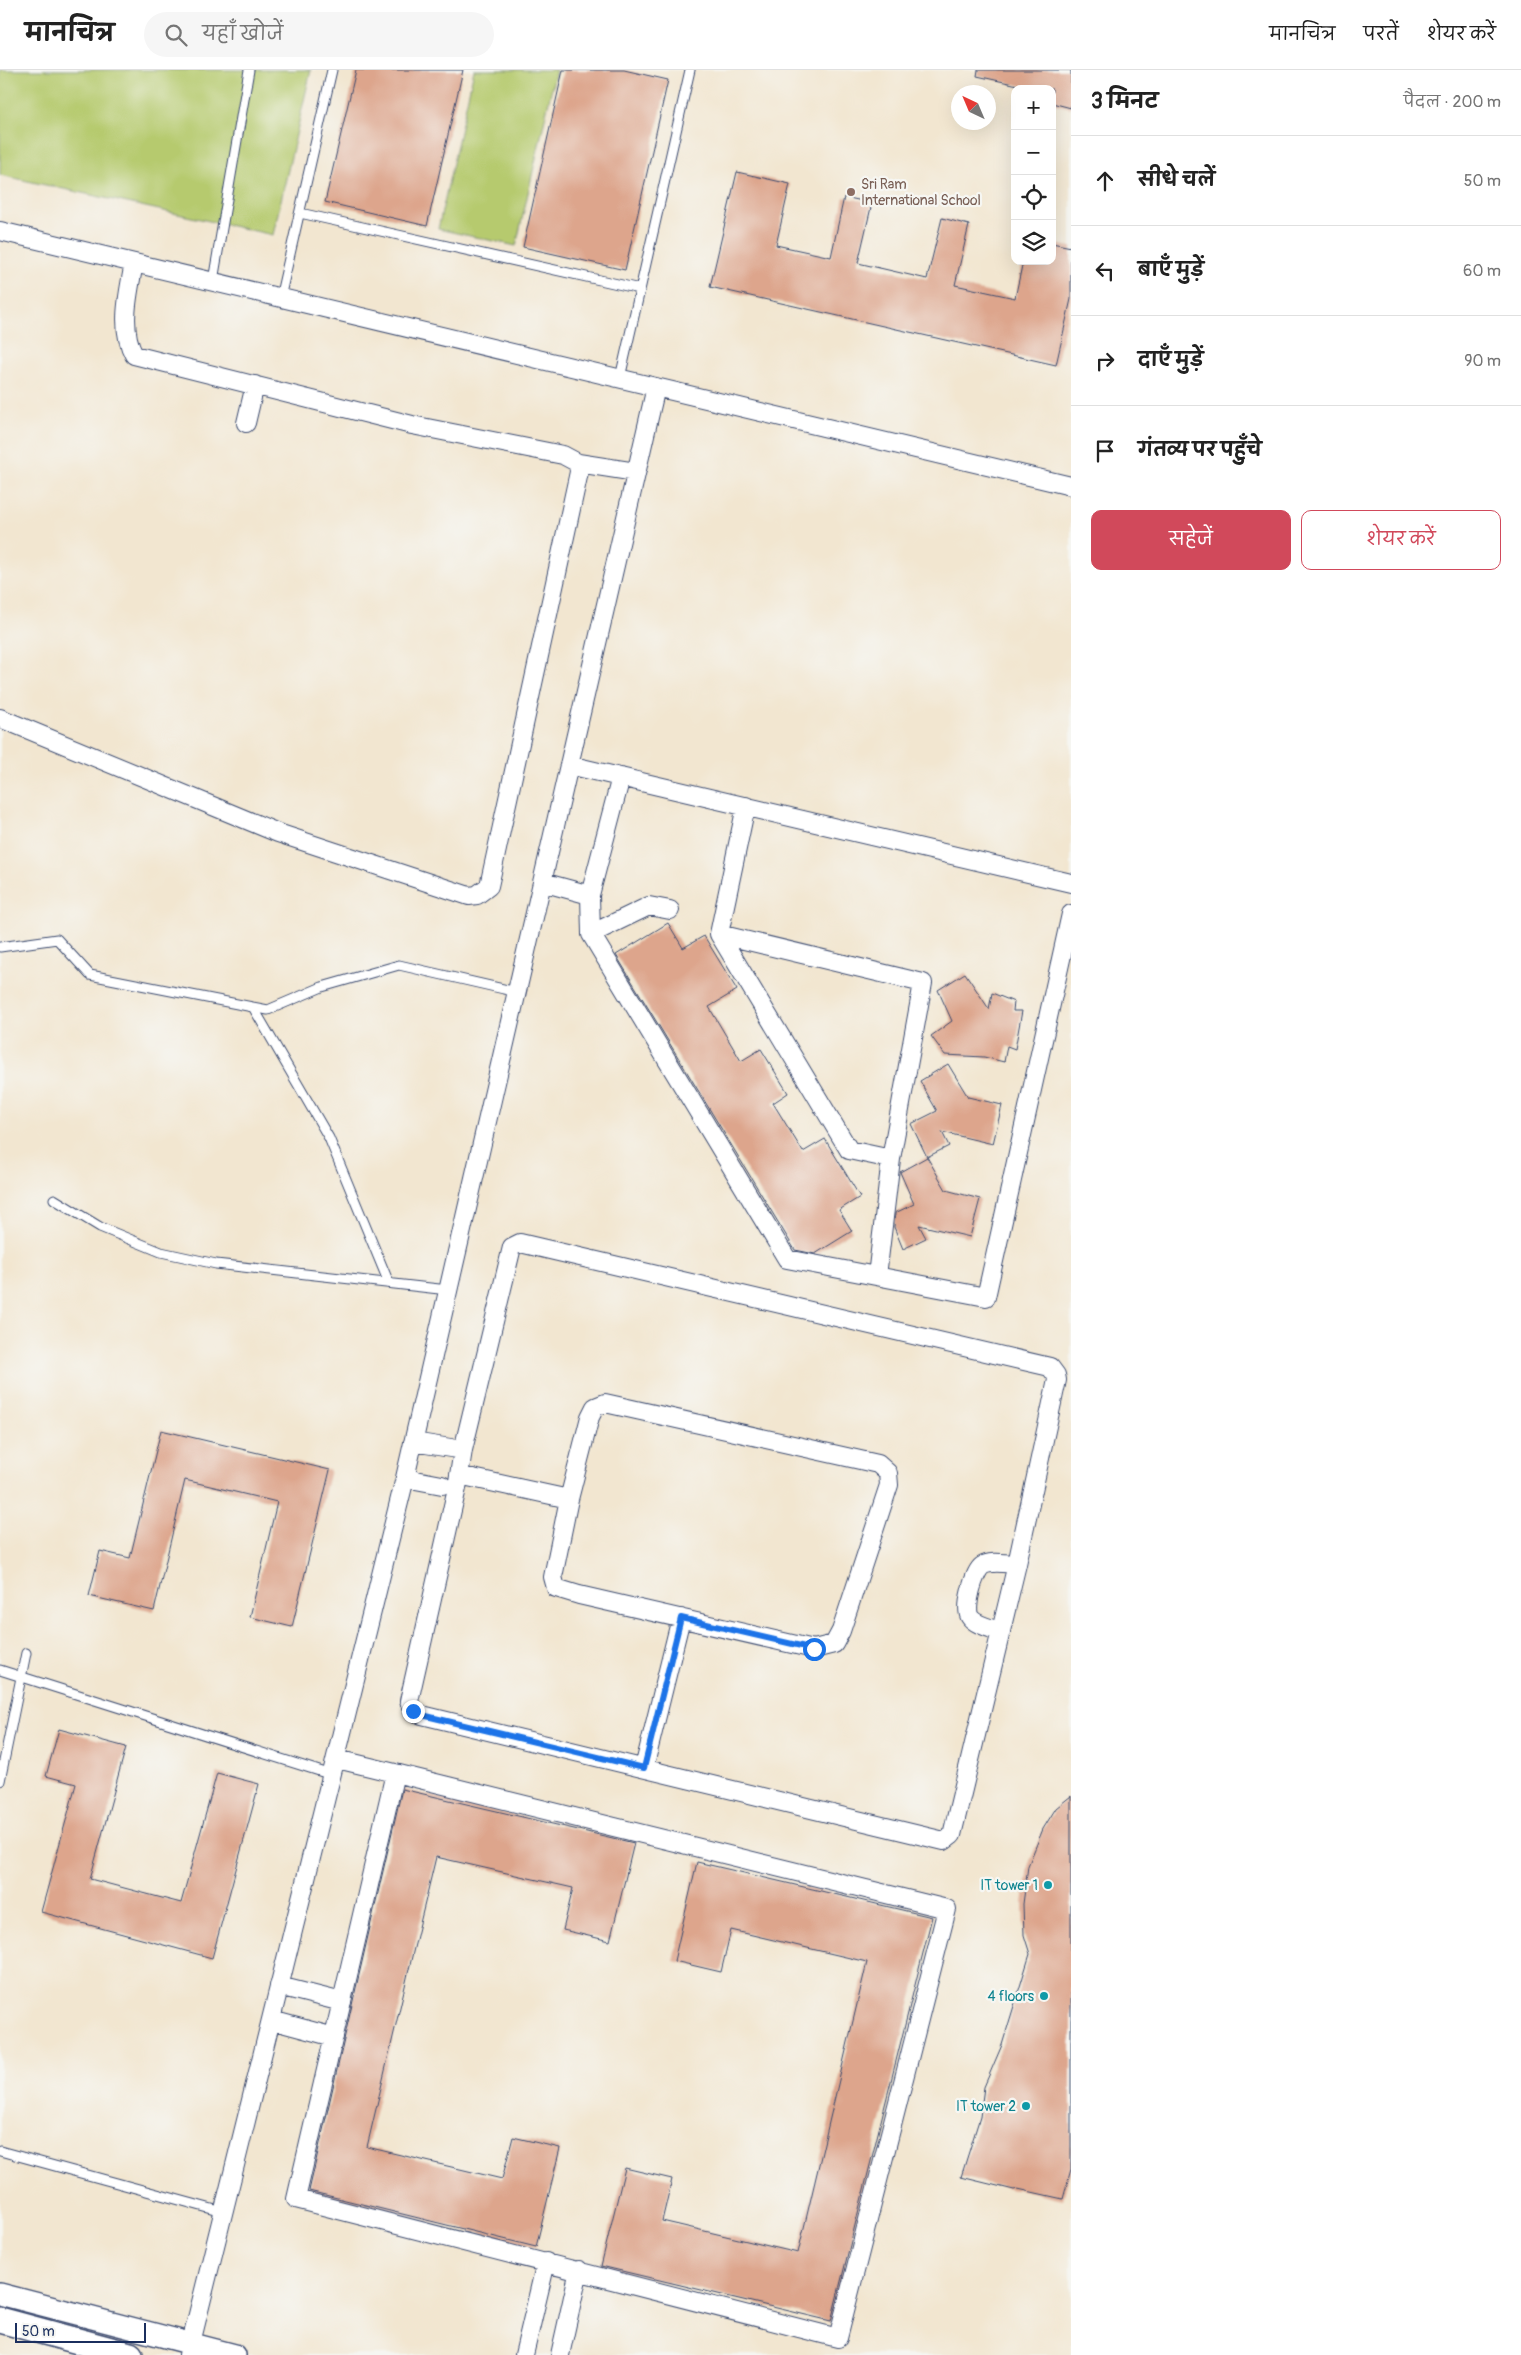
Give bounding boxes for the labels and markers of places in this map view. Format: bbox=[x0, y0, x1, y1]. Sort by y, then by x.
place label: Sri Ram International School bbox=[861, 176, 981, 209]
marker: Sri Ram International School bbox=[845, 186, 857, 198]
place label: IT tower 1 bbox=[980, 1877, 1038, 1894]
marker: IT tower 1 bbox=[1042, 1879, 1054, 1891]
place label: 4 floors bbox=[988, 1988, 1035, 2005]
marker: 4 floors bbox=[1038, 1990, 1050, 2002]
place label: IT tower 2 bbox=[956, 2098, 1016, 2115]
marker: IT tower 2 bbox=[1020, 2100, 1032, 2112]

